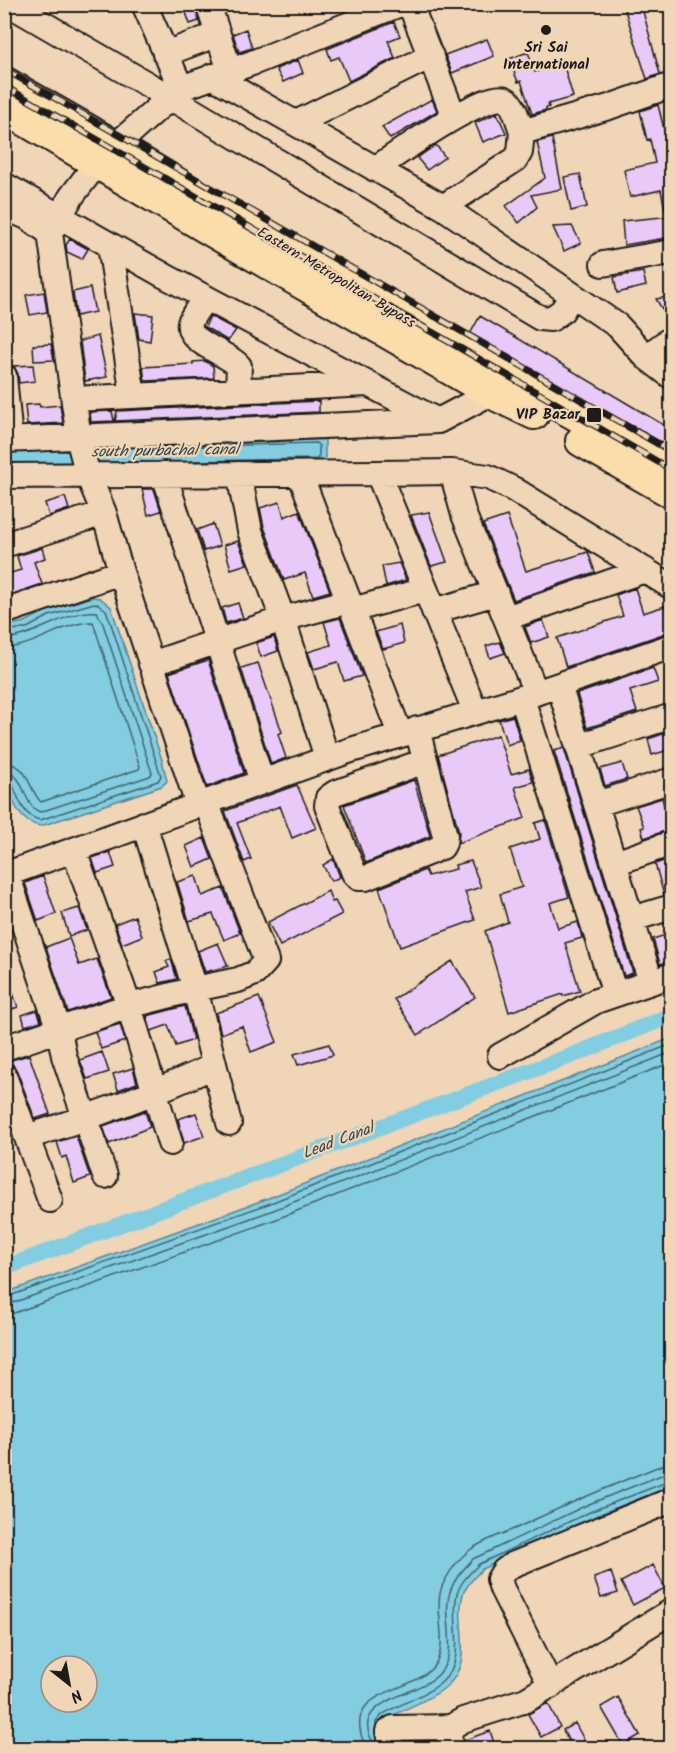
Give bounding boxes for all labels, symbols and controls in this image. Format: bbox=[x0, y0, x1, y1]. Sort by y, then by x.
marker: Sri Sai International bbox=[539, 23, 553, 37]
place label: Sri Sai International bbox=[503, 36, 589, 77]
street label: Eastern Metropolitan Bypass bbox=[252, 221, 420, 335]
place label: VIP Bazar bbox=[516, 403, 581, 427]
marker: VIP Bazar bbox=[585, 406, 603, 424]
water label: south purbachal canal bbox=[91, 437, 242, 465]
water label: Lead Canal bbox=[299, 1115, 380, 1166]
north arrow bbox=[39, 1654, 99, 1714]
text: N bbox=[65, 1682, 87, 1709]

